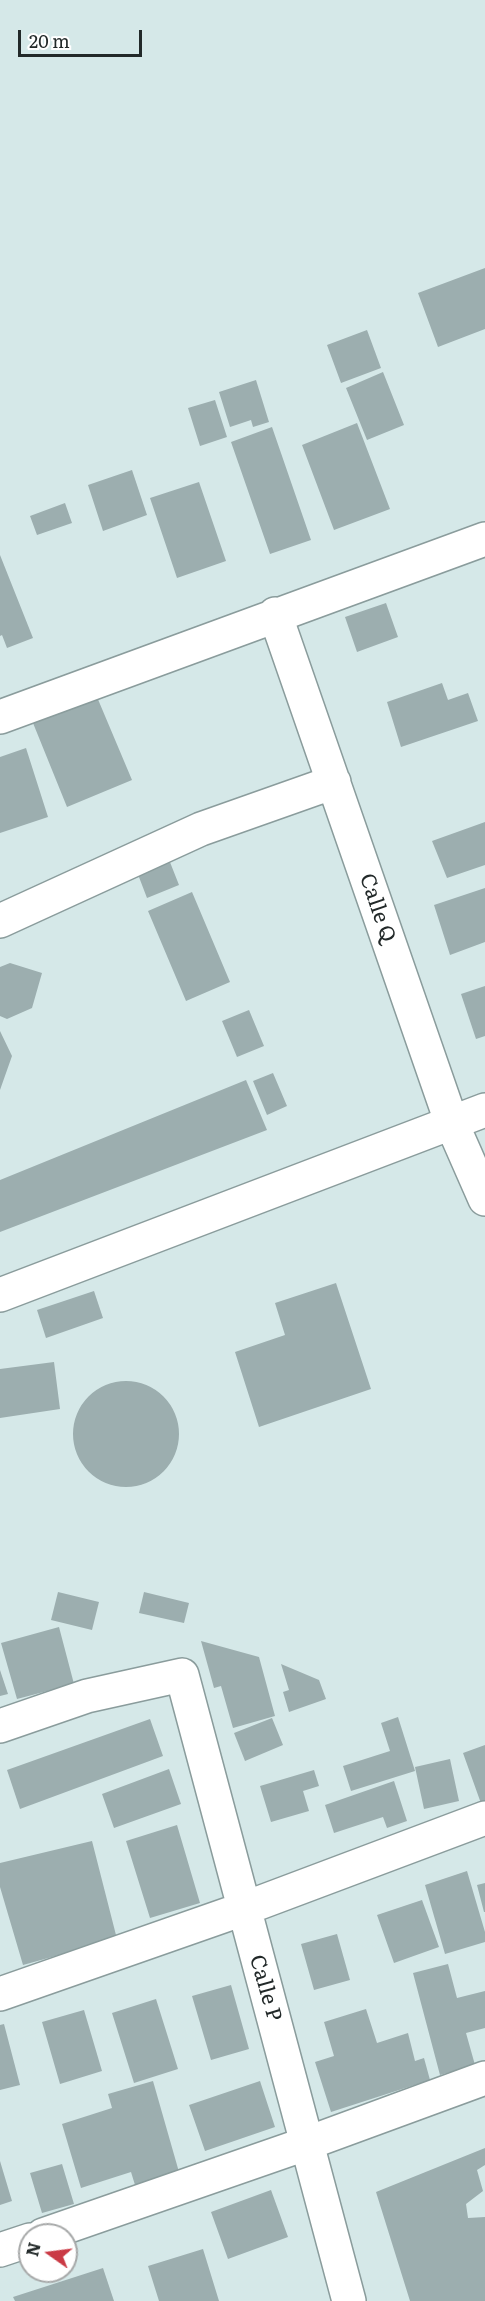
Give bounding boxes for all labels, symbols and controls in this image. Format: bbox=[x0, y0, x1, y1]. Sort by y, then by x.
scale bar bbox=[21, 18, 146, 56]
text: 20 m bbox=[29, 27, 70, 54]
street label: Calle Q bbox=[354, 870, 400, 946]
street label: Calle P bbox=[244, 1952, 286, 2024]
north arrow bbox=[18, 2223, 78, 2283]
text: N bbox=[19, 2240, 46, 2259]

